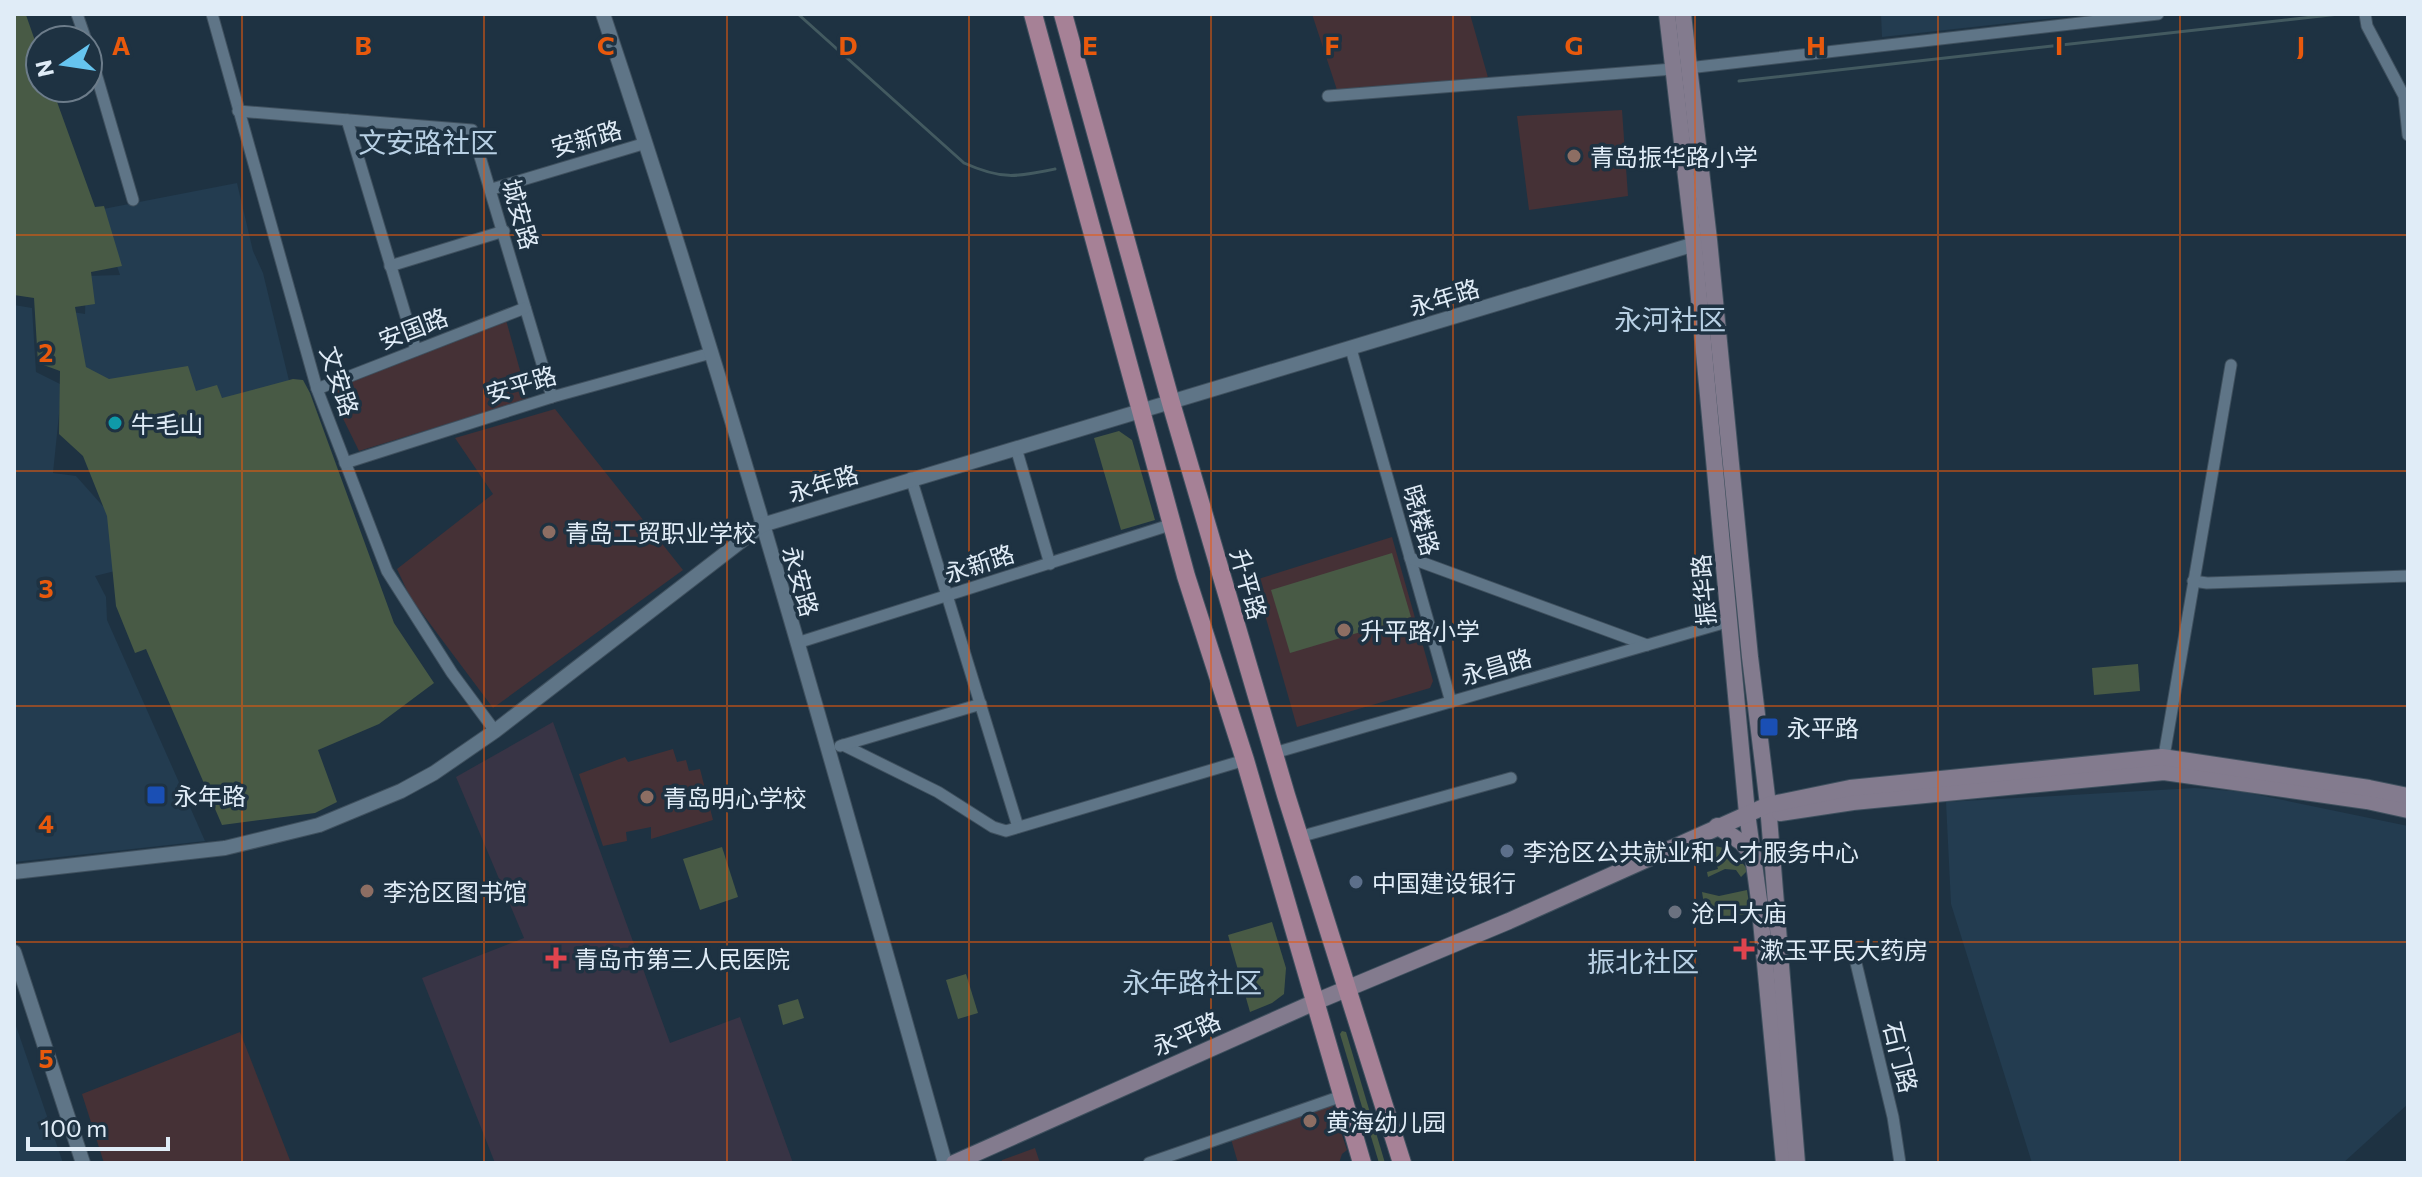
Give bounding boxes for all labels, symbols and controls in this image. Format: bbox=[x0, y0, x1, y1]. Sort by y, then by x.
north arrow bbox=[24, 24, 104, 104]
text: A bbox=[112, 29, 131, 60]
text: B bbox=[354, 29, 372, 60]
text: C bbox=[597, 29, 615, 60]
text: D bbox=[838, 29, 858, 60]
text: E bbox=[1082, 29, 1098, 60]
text: F bbox=[1324, 29, 1340, 60]
text: G bbox=[1565, 29, 1583, 60]
text: H bbox=[1806, 29, 1826, 60]
text: I bbox=[2055, 29, 2063, 60]
text: J bbox=[2297, 29, 2305, 60]
text: N bbox=[29, 58, 59, 80]
street label: 安新路 bbox=[547, 114, 625, 162]
district label: 文安路社区 bbox=[358, 125, 498, 159]
place label: 青岛振华路小学 bbox=[1590, 142, 1758, 171]
marker: 青岛振华路小学 bbox=[1565, 147, 1583, 165]
street label: 城安路 bbox=[497, 175, 545, 253]
street label: 永年路 bbox=[1405, 273, 1483, 321]
street label: 安国路 bbox=[374, 302, 452, 354]
district label: 永河社区 bbox=[1614, 302, 1726, 336]
text: 2 bbox=[39, 336, 53, 367]
street label: 文安路 bbox=[315, 342, 365, 420]
street label: 安平路 bbox=[482, 360, 560, 408]
place label: 牛毛山 bbox=[131, 409, 203, 438]
marker: 牛毛山 bbox=[106, 414, 124, 432]
street label: 永年路 bbox=[784, 459, 862, 507]
street label: 晓楼路 bbox=[1398, 481, 1446, 559]
place label: 青岛工贸职业学校 bbox=[565, 518, 757, 547]
marker: 青岛工贸职业学校 bbox=[540, 523, 558, 541]
street label: 永新路 bbox=[940, 538, 1018, 588]
street label: 永安路 bbox=[777, 542, 825, 620]
street label: 升平路 bbox=[1225, 545, 1273, 623]
street label: 振华路 bbox=[1685, 553, 1721, 627]
text: 3 bbox=[38, 572, 54, 603]
place label: 升平路小学 bbox=[1360, 616, 1480, 645]
marker: 升平路小学 bbox=[1335, 621, 1353, 639]
street label: 永昌路 bbox=[1457, 642, 1535, 690]
place label: 永平路 bbox=[1787, 713, 1859, 742]
marker: 永平路 bbox=[1758, 716, 1780, 738]
place label: 永年路 bbox=[174, 781, 246, 810]
place label: 青岛明心学校 bbox=[663, 783, 807, 812]
marker: 永年路 bbox=[145, 784, 167, 806]
marker: 青岛明心学校 bbox=[638, 788, 656, 806]
text: 4 bbox=[38, 807, 54, 838]
place label: 李沧区公共就业和人才服务中心 bbox=[1523, 837, 1859, 866]
marker: 李沧区公共就业和人才服务中心 bbox=[1498, 842, 1516, 860]
place label: 中国建设银行 bbox=[1372, 868, 1516, 897]
marker: 中国建设银行 bbox=[1347, 873, 1365, 891]
place label: 李沧区图书馆 bbox=[383, 877, 527, 906]
marker: 李沧区图书馆 bbox=[358, 882, 376, 900]
place label: 沧口大庙 bbox=[1691, 898, 1787, 927]
marker: 沧口大庙 bbox=[1666, 903, 1684, 921]
place label: 漱玉平民大药房 bbox=[1760, 935, 1928, 964]
marker: 漱玉平民大药房 bbox=[1735, 940, 1753, 958]
place label: 青岛市第三人民医院 bbox=[574, 944, 790, 973]
district label: 振北社区 bbox=[1587, 944, 1699, 978]
marker: 青岛市第三人民医院 bbox=[545, 947, 567, 969]
district label: 永年路社区 bbox=[1122, 965, 1262, 999]
street label: 永平路 bbox=[1147, 1005, 1225, 1061]
street label: 石门路 bbox=[1878, 1019, 1924, 1095]
text: 5 bbox=[38, 1042, 54, 1073]
scale bar bbox=[28, 1101, 168, 1151]
place label: 黄海幼儿园 bbox=[1326, 1107, 1446, 1136]
marker: 黄海幼儿园 bbox=[1301, 1112, 1319, 1130]
text: 100 m bbox=[40, 1113, 107, 1142]

